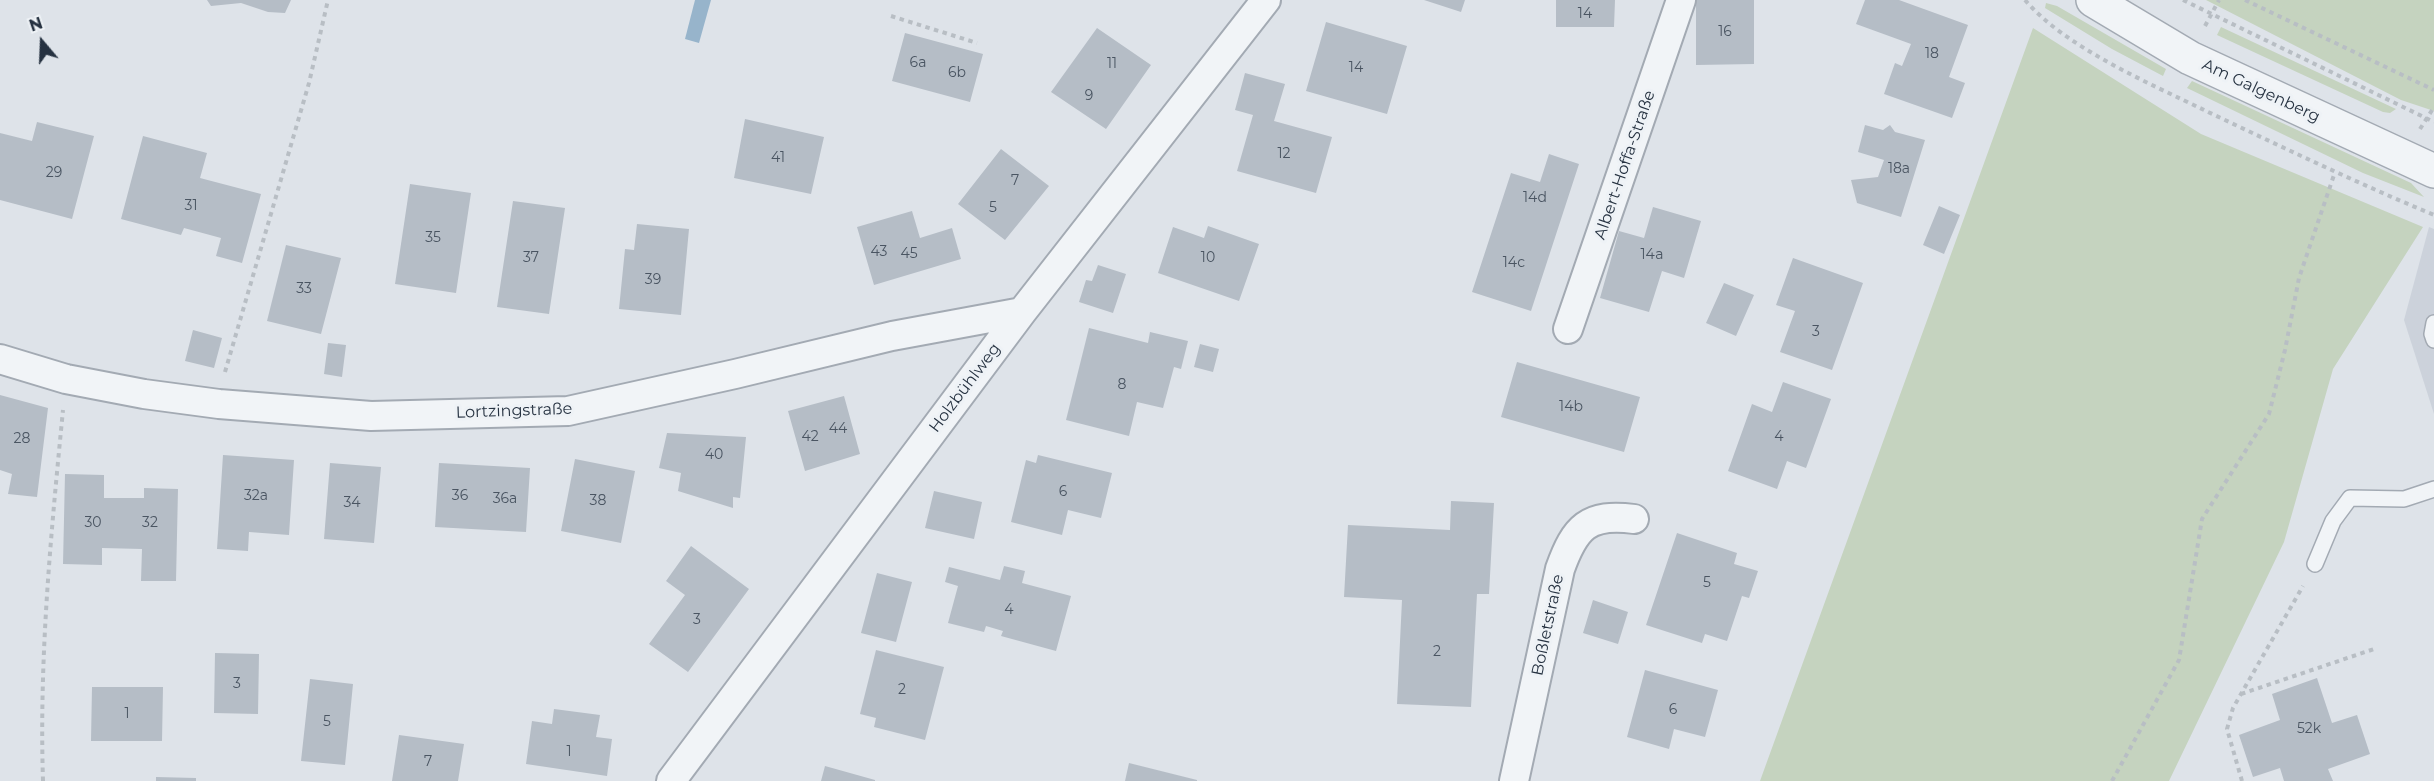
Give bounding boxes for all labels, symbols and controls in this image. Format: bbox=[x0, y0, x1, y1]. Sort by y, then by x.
house number: 14 bbox=[1578, 6, 1592, 22]
north arrow bbox=[12, 12, 72, 72]
text: N bbox=[27, 13, 45, 36]
house number: 16 bbox=[1718, 24, 1732, 40]
house number: 18 bbox=[1925, 46, 1939, 62]
house number: 6a bbox=[910, 55, 926, 71]
street label: Am Galgenberg bbox=[2199, 55, 2323, 127]
house number: 11 bbox=[1107, 56, 1117, 72]
house number: 14 bbox=[1349, 60, 1363, 76]
house number: 6b bbox=[948, 65, 966, 81]
house number: 9 bbox=[1085, 88, 1093, 104]
street label: Albert-Hoffa-Straße bbox=[1590, 88, 1660, 242]
house number: 12 bbox=[1277, 146, 1291, 162]
house number: 41 bbox=[771, 150, 785, 166]
house number: 18a bbox=[1888, 161, 1910, 177]
house number: 29 bbox=[46, 165, 62, 181]
house number: 7 bbox=[1011, 173, 1019, 189]
house number: 14d bbox=[1523, 190, 1547, 206]
house number: 31 bbox=[185, 198, 197, 214]
house number: 5 bbox=[989, 200, 997, 216]
house number: 35 bbox=[425, 230, 441, 246]
house number: 43 bbox=[871, 244, 887, 260]
house number: 45 bbox=[900, 246, 918, 262]
house number: 14a bbox=[1641, 247, 1663, 263]
house number: 37 bbox=[523, 250, 539, 266]
house number: 10 bbox=[1201, 250, 1215, 266]
house number: 14c bbox=[1503, 255, 1525, 271]
house number: 39 bbox=[645, 272, 661, 288]
house number: 33 bbox=[296, 281, 312, 297]
house number: 3 bbox=[1812, 324, 1820, 340]
street label: Holzbühlweg bbox=[925, 340, 1005, 436]
house number: 8 bbox=[1118, 377, 1126, 393]
street label: Lortzingstraße bbox=[455, 399, 573, 423]
house number: 14b bbox=[1559, 399, 1583, 415]
house number: 44 bbox=[829, 421, 847, 437]
house number: 42 bbox=[801, 429, 819, 445]
house number: 4 bbox=[1774, 429, 1784, 445]
house number: 28 bbox=[14, 431, 30, 447]
house number: 40 bbox=[705, 447, 723, 463]
house number: 6 bbox=[1059, 484, 1067, 500]
house number: 32a bbox=[244, 488, 268, 504]
house number: 36 bbox=[452, 488, 468, 504]
house number: 36a bbox=[493, 491, 517, 507]
house number: 38 bbox=[590, 493, 606, 509]
house number: 34 bbox=[343, 495, 361, 511]
house number: 30 bbox=[84, 515, 102, 531]
house number: 32 bbox=[142, 515, 158, 531]
street label: Boßletstraße bbox=[1528, 573, 1568, 677]
house number: 5 bbox=[1703, 575, 1711, 591]
house number: 4 bbox=[1004, 602, 1014, 618]
house number: 3 bbox=[693, 612, 701, 628]
house number: 2 bbox=[1433, 644, 1441, 660]
house number: 3 bbox=[233, 676, 241, 692]
house number: 2 bbox=[898, 682, 906, 698]
house number: 6 bbox=[1669, 702, 1677, 718]
house number: 1 bbox=[124, 706, 130, 722]
house number: 5 bbox=[323, 714, 331, 730]
house number: 52k bbox=[2297, 721, 2321, 737]
house number: 1 bbox=[566, 744, 572, 760]
house number: 7 bbox=[424, 754, 432, 770]

